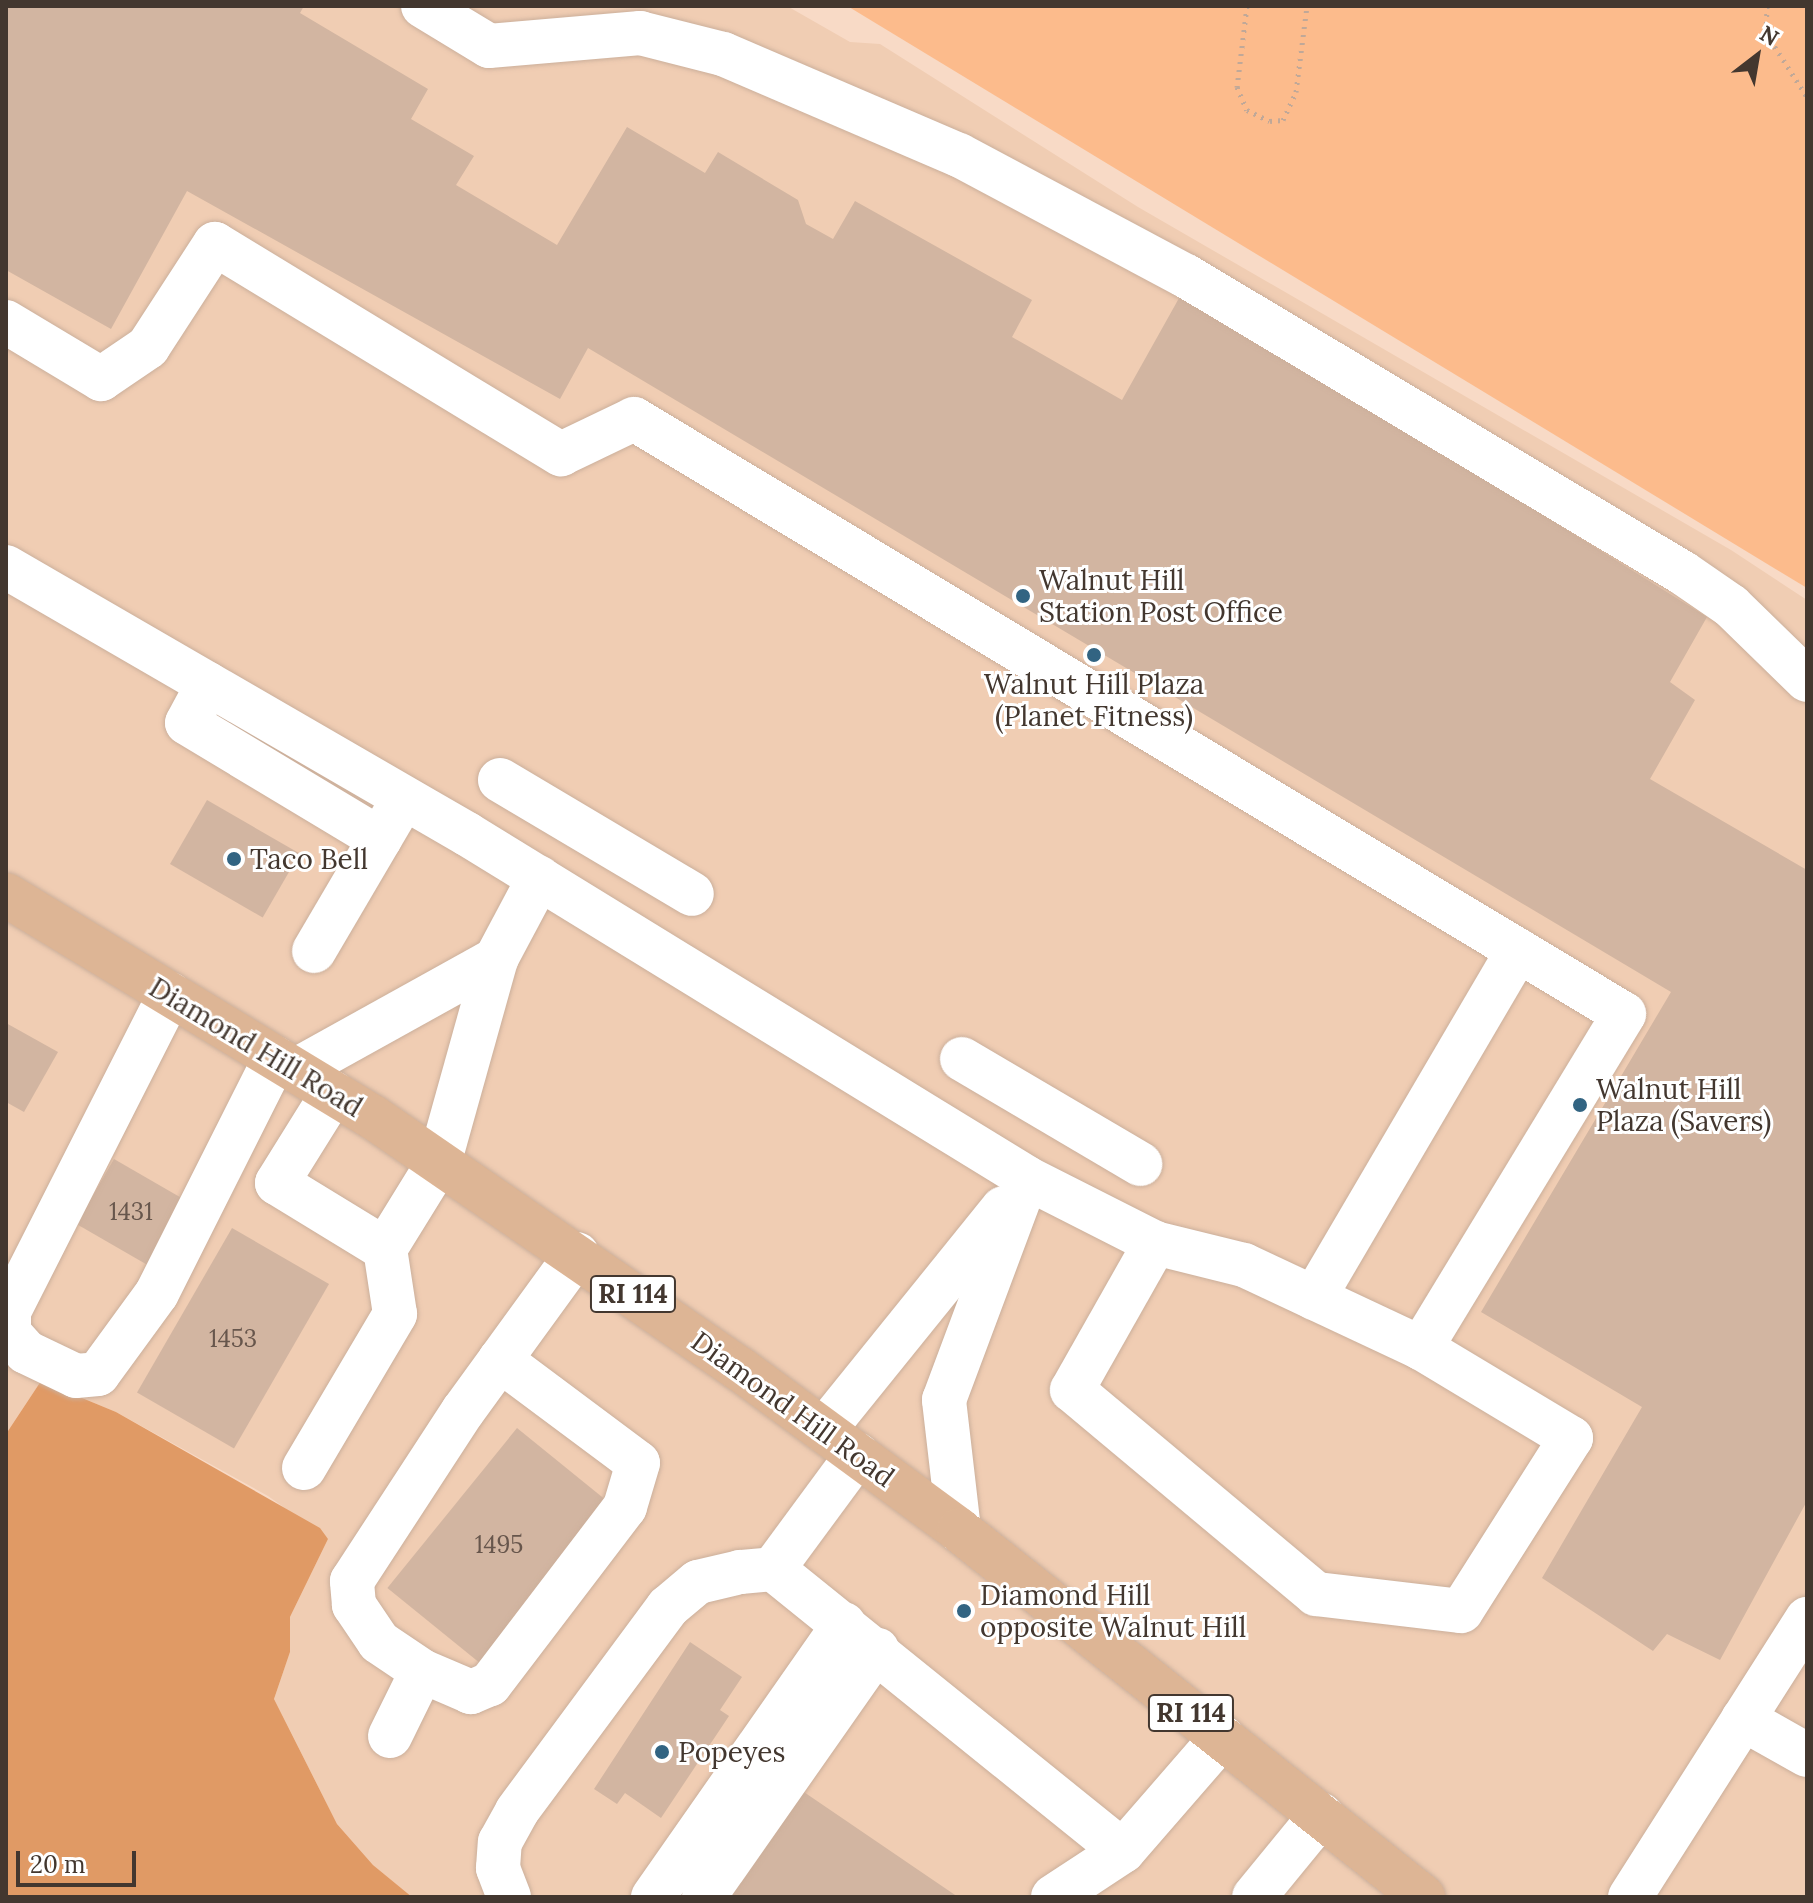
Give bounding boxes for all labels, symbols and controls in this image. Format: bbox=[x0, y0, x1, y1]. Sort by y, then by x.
north arrow bbox=[1717, 16, 1797, 96]
text: N bbox=[1755, 19, 1784, 52]
place label: Walnut Hill Station Post Office bbox=[1039, 563, 1283, 629]
marker: Walnut Hill Station Post Office bbox=[1014, 587, 1032, 605]
marker: Walnut Hill Plaza (Planet Fitness) bbox=[1085, 646, 1103, 664]
place label: Walnut Hill Plaza (Planet Fitness) bbox=[984, 667, 1204, 733]
place label: Taco Bell bbox=[250, 842, 368, 876]
marker: Taco Bell bbox=[225, 850, 243, 868]
street label: Diamond Hill Road bbox=[143, 970, 369, 1124]
place label: Walnut Hill Plaza (Savers) bbox=[1596, 1072, 1771, 1138]
marker: Walnut Hill Plaza (Savers) bbox=[1571, 1096, 1589, 1114]
house number: 1431 bbox=[109, 1198, 153, 1226]
road number: RI 114 bbox=[589, 1272, 677, 1316]
street label: Diamond Hill Road bbox=[685, 1324, 901, 1494]
house number: 1453 bbox=[209, 1325, 257, 1353]
house number: 1495 bbox=[475, 1531, 523, 1559]
place label: Diamond Hill opposite Walnut Hill bbox=[980, 1578, 1246, 1644]
marker: Diamond Hill opposite Walnut Hill bbox=[955, 1602, 973, 1620]
road number: RI 114 bbox=[1147, 1691, 1235, 1735]
place label: Popeyes bbox=[678, 1735, 785, 1769]
marker: Popeyes bbox=[653, 1743, 671, 1761]
scale bar bbox=[20, 1835, 140, 1885]
text: 20 m bbox=[30, 1849, 86, 1880]

